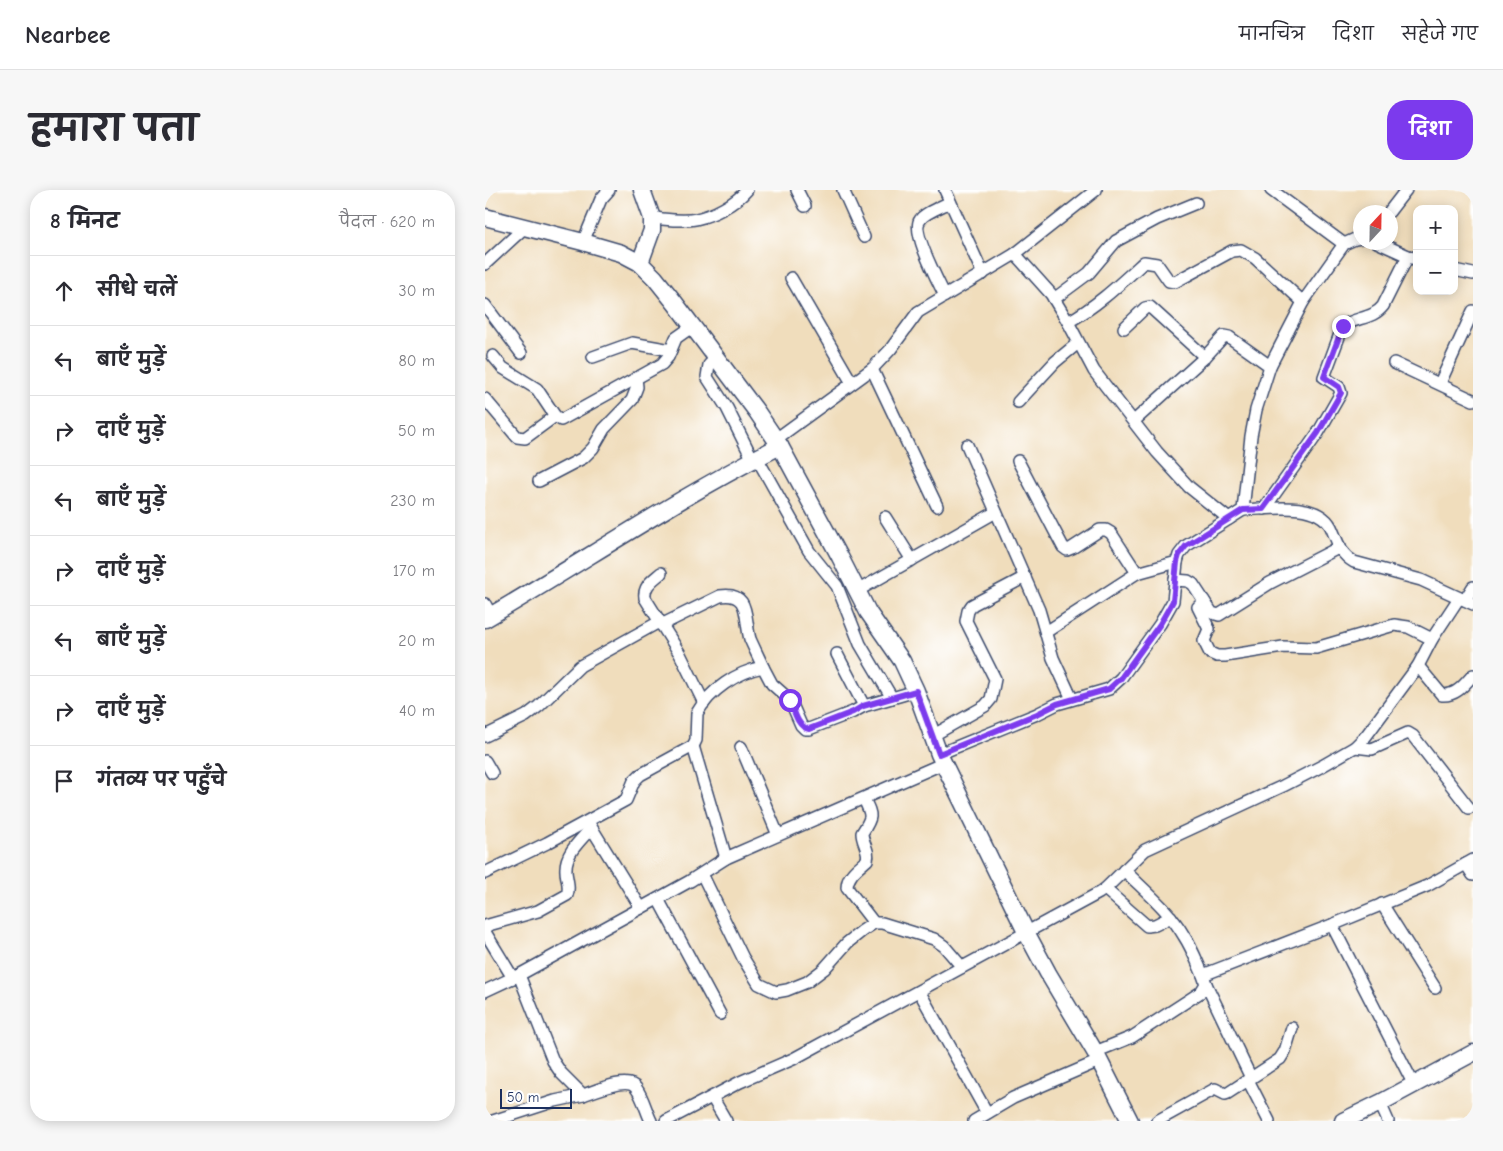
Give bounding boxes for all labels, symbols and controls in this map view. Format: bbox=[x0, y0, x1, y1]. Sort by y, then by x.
text: Nearbee bbox=[25, 21, 110, 49]
text: मानचित्र bbox=[1239, 24, 1305, 45]
text: दिशा bbox=[1333, 24, 1374, 45]
text: सहेजे गए bbox=[1402, 24, 1478, 45]
button: दिशा bbox=[1387, 100, 1473, 160]
text: हमारा पता bbox=[30, 108, 198, 149]
north arrow bbox=[1353, 205, 1398, 250]
map controls bbox=[1413, 205, 1458, 295]
button: + bbox=[1413, 205, 1458, 250]
text: 8 मिनट bbox=[50, 209, 119, 233]
text: पैदल · 620 m bbox=[339, 213, 435, 231]
button: − bbox=[1413, 250, 1458, 295]
icon: ahead bbox=[50, 277, 78, 305]
text: सीधे चलें bbox=[97, 279, 177, 301]
text: 30 m bbox=[399, 282, 435, 300]
route end bbox=[1332, 315, 1355, 338]
icon: left bbox=[50, 347, 78, 375]
text: बाएँ मुड़ें bbox=[97, 349, 166, 371]
text: 80 m bbox=[398, 352, 435, 370]
icon: right bbox=[50, 417, 78, 445]
text: दाएँ मुड़ें bbox=[97, 419, 165, 441]
text: 50 m bbox=[398, 422, 435, 440]
icon: left bbox=[50, 487, 78, 515]
text: बाएँ मुड़ें bbox=[97, 489, 166, 511]
text: 230 m bbox=[390, 492, 435, 510]
icon: right bbox=[50, 557, 78, 585]
text: दाएँ मुड़ें bbox=[97, 559, 165, 581]
text: 170 m bbox=[393, 562, 435, 580]
icon: left bbox=[50, 627, 78, 655]
text: बाएँ मुड़ें bbox=[97, 629, 166, 651]
text: 20 m bbox=[398, 632, 435, 650]
route start bbox=[779, 689, 802, 712]
icon: right bbox=[50, 697, 78, 725]
text: दाएँ मुड़ें bbox=[97, 699, 165, 721]
text: 40 m bbox=[399, 702, 435, 720]
icon: arrive bbox=[50, 767, 78, 795]
text: गंतव्य पर पहुँचे bbox=[97, 769, 226, 791]
scale bar bbox=[500, 1086, 573, 1109]
text: 50 m bbox=[507, 1089, 539, 1106]

